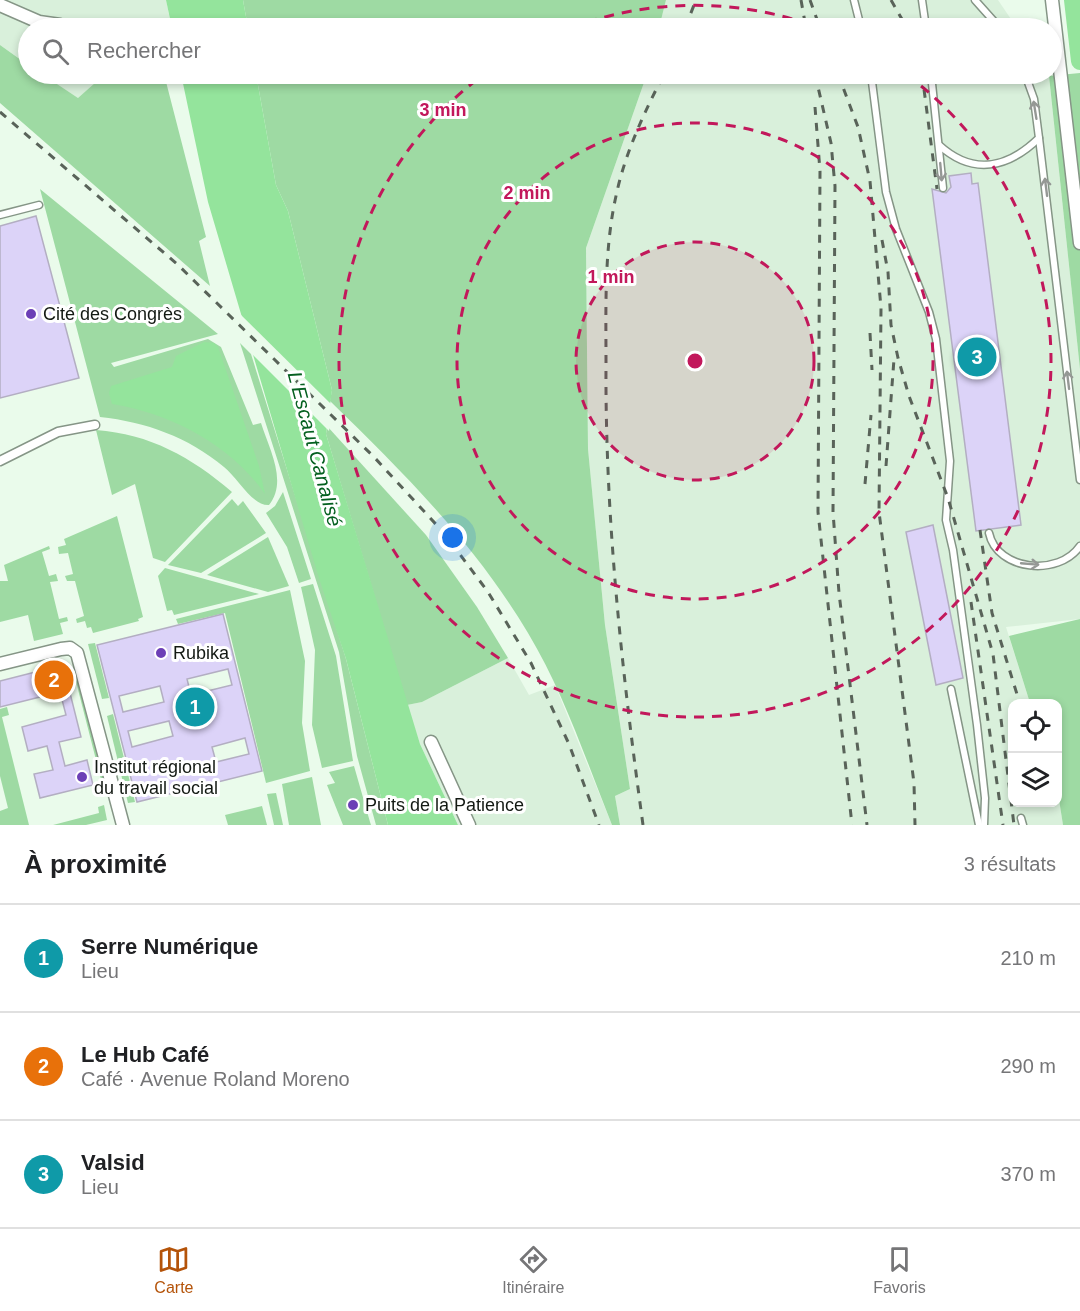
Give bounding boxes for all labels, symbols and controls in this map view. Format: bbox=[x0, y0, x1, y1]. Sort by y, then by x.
search box bbox=[18, 18, 1062, 84]
icon: search bbox=[39, 35, 72, 68]
text: Rechercher bbox=[87, 38, 201, 63]
text: 3 min bbox=[419, 100, 467, 120]
one-way arrow bbox=[1029, 100, 1040, 120]
one-way arrow bbox=[936, 162, 947, 182]
one-way arrow bbox=[1040, 177, 1051, 197]
text: 2 min bbox=[503, 183, 551, 203]
text: 1 min bbox=[587, 267, 635, 287]
place label: Cité des Congrès bbox=[43, 304, 182, 324]
marker: Cité des Congrès bbox=[24, 307, 38, 321]
pin: 3 bbox=[958, 334, 996, 380]
centre of rings bbox=[685, 351, 705, 371]
water label: L'Escaut Canalisé bbox=[284, 369, 346, 529]
one-way arrow bbox=[1062, 371, 1073, 391]
your location bbox=[438, 523, 467, 552]
one-way arrow bbox=[1020, 559, 1040, 570]
place label: Rubika bbox=[173, 643, 230, 663]
marker: Rubika bbox=[154, 646, 168, 660]
pin: 2 bbox=[34, 658, 74, 702]
pin: 1 bbox=[176, 684, 214, 730]
map controls bbox=[1008, 699, 1062, 807]
button: locate bbox=[1008, 699, 1062, 753]
button: layers bbox=[1008, 753, 1062, 807]
place label: Institut régional du travail social bbox=[94, 757, 218, 798]
marker: Institut régional du travail social bbox=[75, 770, 89, 784]
place label: Puits de la Patience bbox=[365, 795, 524, 815]
marker: Puits de la Patience bbox=[346, 798, 360, 812]
text: À proximité bbox=[24, 849, 167, 879]
text: 3 résultats bbox=[964, 853, 1056, 875]
text: Serre Numérique bbox=[81, 934, 258, 959]
text: 1 bbox=[38, 947, 49, 969]
text: 210 m bbox=[1000, 947, 1056, 969]
text: Lieu bbox=[81, 960, 119, 982]
text: Le Hub Café bbox=[81, 1042, 209, 1067]
text: 2 bbox=[38, 1055, 49, 1077]
text: 290 m bbox=[1000, 1055, 1056, 1077]
text: Café · Avenue Roland Moreno bbox=[81, 1068, 350, 1090]
text: Valsid bbox=[81, 1150, 145, 1175]
text: 3 bbox=[38, 1163, 49, 1185]
text: 370 m bbox=[1000, 1163, 1056, 1185]
text: Lieu bbox=[81, 1176, 119, 1198]
tab: Carte bbox=[154, 1243, 193, 1297]
tab: Itinéraire bbox=[502, 1243, 564, 1297]
tab: Favoris bbox=[873, 1243, 926, 1297]

